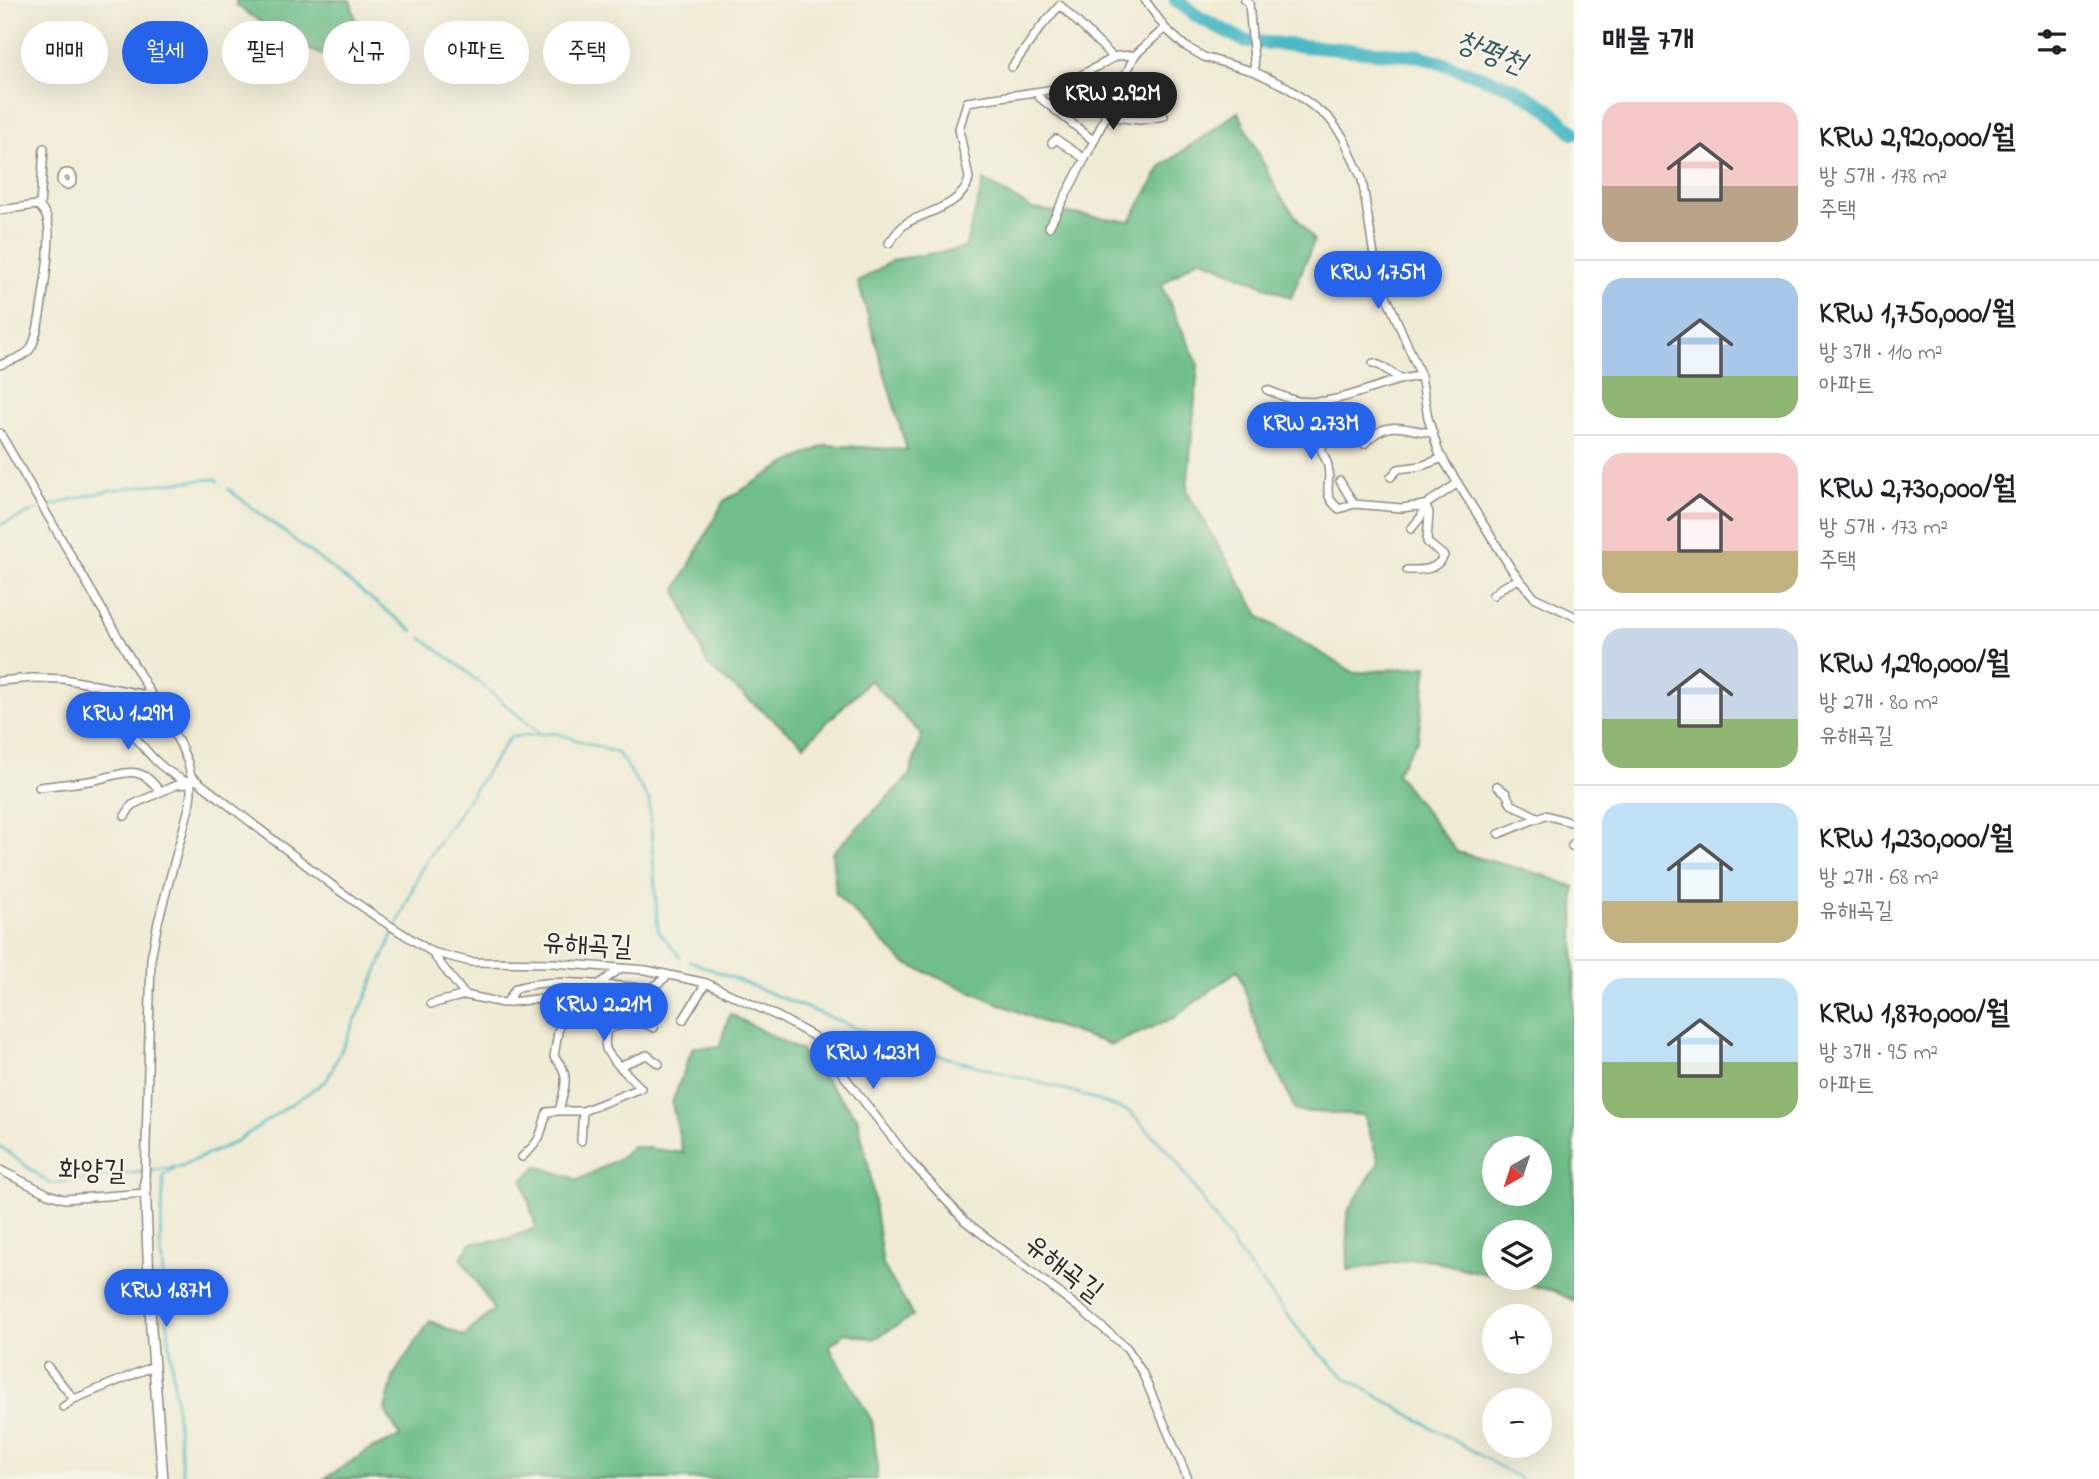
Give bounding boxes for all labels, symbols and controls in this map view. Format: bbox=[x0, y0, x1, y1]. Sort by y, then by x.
water label: 창평천 bbox=[1448, 20, 1534, 89]
text: 매물 7개 bbox=[1602, 20, 1694, 64]
chip: 매매 bbox=[21, 21, 108, 84]
chip: 월세 bbox=[122, 21, 208, 84]
chip: 필터 bbox=[222, 21, 309, 84]
chip: 신규 bbox=[323, 21, 410, 84]
chip: 아파트 bbox=[424, 21, 529, 84]
chip: 주택 bbox=[543, 21, 630, 84]
icon: filters bbox=[2033, 23, 2071, 61]
pin: KRW 2.92M bbox=[1033, 72, 1193, 132]
text: KRW 2.92M bbox=[1065, 78, 1161, 111]
text: KRW 2,920,000/월 bbox=[1819, 117, 2015, 161]
icon: home bbox=[1658, 130, 1742, 214]
text: 방 5개 · 178 m² bbox=[1819, 161, 1947, 194]
text: 주택 bbox=[1819, 194, 1856, 227]
pin: KRW 1.75M bbox=[1298, 252, 1458, 311]
text: KRW 1.75M bbox=[1330, 257, 1426, 290]
text: KRW 1,750,000/월 bbox=[1819, 293, 2016, 337]
icon: home bbox=[1658, 306, 1742, 390]
text: 방 3개 · 110 m² bbox=[1819, 337, 1943, 370]
text: 아파트 bbox=[1819, 370, 1875, 403]
pin: KRW 2.73M bbox=[1231, 402, 1391, 462]
text: KRW 2.73M bbox=[1263, 408, 1359, 441]
text: KRW 2,730,000/월 bbox=[1819, 468, 2016, 512]
icon: home bbox=[1658, 481, 1742, 565]
text: 방 5개 · 173 m² bbox=[1819, 512, 1948, 545]
text: 주택 bbox=[1819, 545, 1856, 578]
text: KRW 1,290,000/월 bbox=[1819, 643, 2010, 687]
icon: home bbox=[1658, 656, 1742, 740]
text: 방 2개 · 80 m² bbox=[1819, 687, 1939, 720]
pin: KRW 1.29M bbox=[48, 692, 208, 752]
text: KRW 1.29M bbox=[82, 698, 174, 731]
text: 유해곡길 bbox=[1819, 720, 1893, 753]
text: KRW 1,230,000/월 bbox=[1819, 818, 2013, 862]
icon: home bbox=[1658, 831, 1742, 915]
text: 방 2개 · 68 m² bbox=[1819, 862, 1939, 895]
text: 유해곡길 bbox=[1819, 895, 1893, 928]
street label: 유해곡길 bbox=[541, 923, 633, 969]
pin: KRW 2.21M bbox=[524, 984, 684, 1043]
text: KRW 2.21M bbox=[556, 989, 652, 1022]
text: KRW 1,870,000/월 bbox=[1819, 993, 2010, 1037]
icon: home bbox=[1658, 1006, 1742, 1090]
pin: KRW 1.23M bbox=[793, 1032, 953, 1091]
text: KRW 1.23M bbox=[826, 1037, 920, 1070]
text: 방 3개 · 95 m² bbox=[1819, 1037, 1938, 1070]
text: 아파트 bbox=[1819, 1070, 1875, 1103]
north arrow bbox=[1482, 1136, 1552, 1206]
map controls bbox=[1482, 1136, 1552, 1458]
street label: 화양길 bbox=[58, 1151, 126, 1193]
button: layers bbox=[1482, 1220, 1552, 1290]
street label: 유해곡길 bbox=[1015, 1225, 1111, 1313]
pin: KRW 1.87M bbox=[86, 1270, 246, 1329]
text: KRW 1.87M bbox=[120, 1275, 212, 1308]
button: + bbox=[1482, 1304, 1552, 1374]
button: − bbox=[1482, 1388, 1552, 1458]

